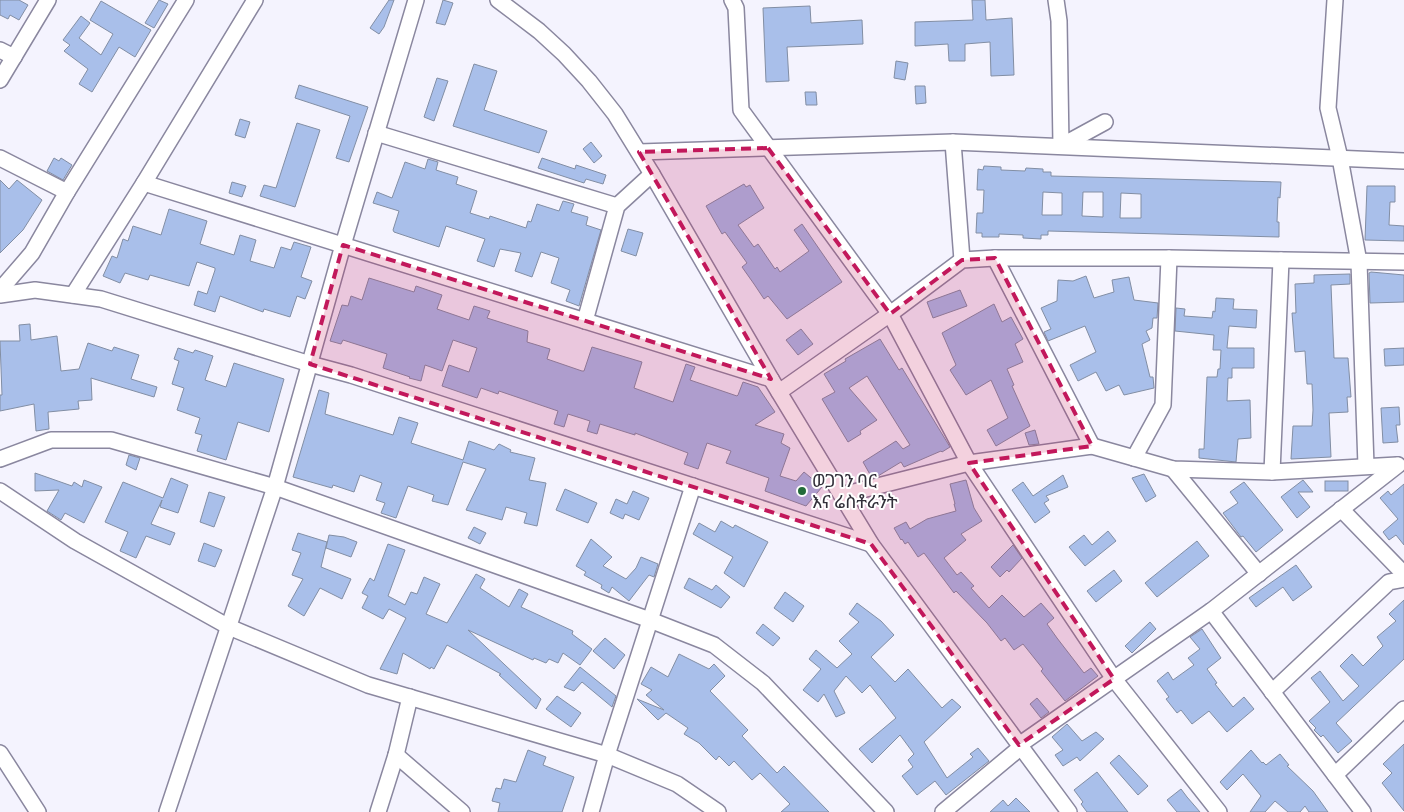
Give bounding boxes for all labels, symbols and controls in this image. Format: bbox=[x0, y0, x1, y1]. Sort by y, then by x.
place label: ወጋገን ባር እና ሬስቶራንት bbox=[812, 470, 898, 513]
marker: ወጋገን ባር እና ሬስቶራንት bbox=[796, 485, 808, 497]

